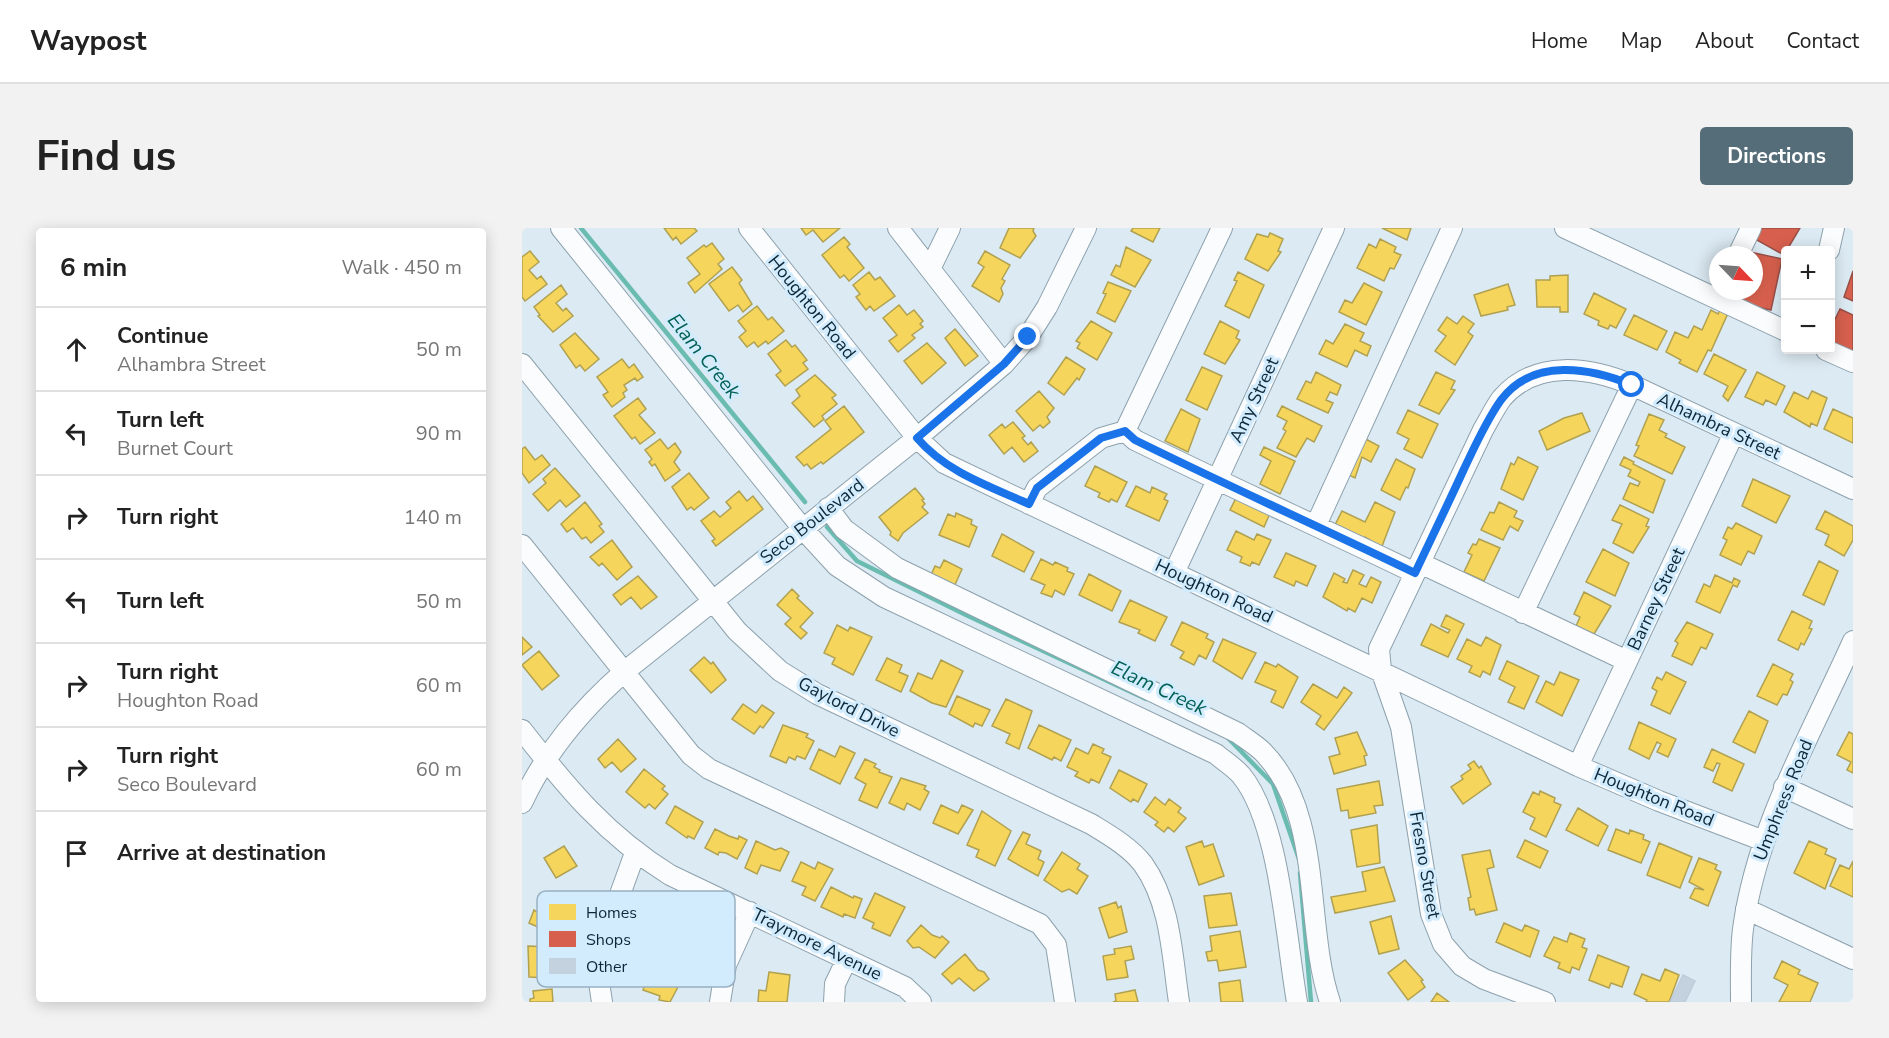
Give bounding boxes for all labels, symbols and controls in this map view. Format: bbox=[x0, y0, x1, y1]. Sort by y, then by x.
text: Waypost bbox=[30, 22, 147, 60]
text: Home bbox=[1531, 27, 1588, 55]
text: Map bbox=[1621, 27, 1662, 55]
text: About bbox=[1695, 27, 1753, 55]
text: Contact bbox=[1786, 27, 1859, 55]
button: Directions bbox=[1700, 127, 1853, 185]
text: Find us bbox=[36, 128, 176, 185]
north arrow bbox=[1709, 246, 1763, 300]
map controls bbox=[1781, 246, 1835, 354]
button: + bbox=[1781, 246, 1835, 300]
text: 6 min bbox=[60, 250, 127, 285]
street label: Houghton Road bbox=[763, 250, 861, 364]
text: Walk · 450 m bbox=[342, 254, 462, 281]
button: − bbox=[1781, 300, 1835, 354]
water label: Elam Creek bbox=[661, 308, 747, 405]
text: Continue bbox=[117, 321, 208, 351]
route end bbox=[1014, 323, 1040, 349]
icon: ahead bbox=[60, 333, 93, 366]
text: 50 m bbox=[416, 336, 462, 363]
text: Alhambra Street bbox=[117, 351, 266, 378]
street label: Amy Street bbox=[1224, 353, 1284, 447]
route start bbox=[1618, 371, 1644, 397]
street label: Alhambra Street bbox=[1653, 387, 1785, 465]
text: Turn left bbox=[117, 405, 204, 435]
icon: left bbox=[60, 417, 93, 450]
text: 90 m bbox=[416, 420, 462, 447]
text: Burnet Court bbox=[117, 435, 233, 462]
street label: Seco Boulevard bbox=[755, 473, 869, 569]
icon: right bbox=[60, 501, 93, 534]
text: Turn right bbox=[117, 502, 218, 532]
text: 140 m bbox=[404, 504, 462, 531]
street label: Barney Street bbox=[1622, 543, 1691, 654]
street label: Houghton Road bbox=[1151, 553, 1277, 629]
icon: left bbox=[60, 585, 93, 618]
text: Turn left bbox=[117, 586, 204, 616]
text: 50 m bbox=[416, 588, 462, 615]
water label: Elam Creek bbox=[1107, 654, 1212, 722]
text: Turn right bbox=[117, 657, 218, 687]
icon: right bbox=[60, 669, 93, 702]
street label: Gaylord Drive bbox=[794, 671, 904, 743]
text: 60 m bbox=[416, 672, 462, 699]
text: Houghton Road bbox=[117, 687, 259, 714]
street label: Umphress Road bbox=[1748, 736, 1818, 864]
text: Turn right bbox=[117, 741, 218, 771]
icon: right bbox=[60, 753, 93, 786]
text: 60 m bbox=[416, 756, 462, 783]
street label: Houghton Road bbox=[1590, 762, 1718, 832]
text: Seco Boulevard bbox=[117, 771, 257, 798]
street label: Fresno Street bbox=[1404, 810, 1446, 921]
icon: arrive bbox=[60, 837, 93, 870]
text: Arrive at destination bbox=[117, 838, 326, 868]
legend bbox=[537, 891, 735, 987]
text: Homes bbox=[586, 902, 637, 924]
street label: Traymore Avenue bbox=[748, 902, 886, 986]
text: Shops bbox=[586, 929, 631, 951]
text: Other bbox=[586, 956, 627, 978]

